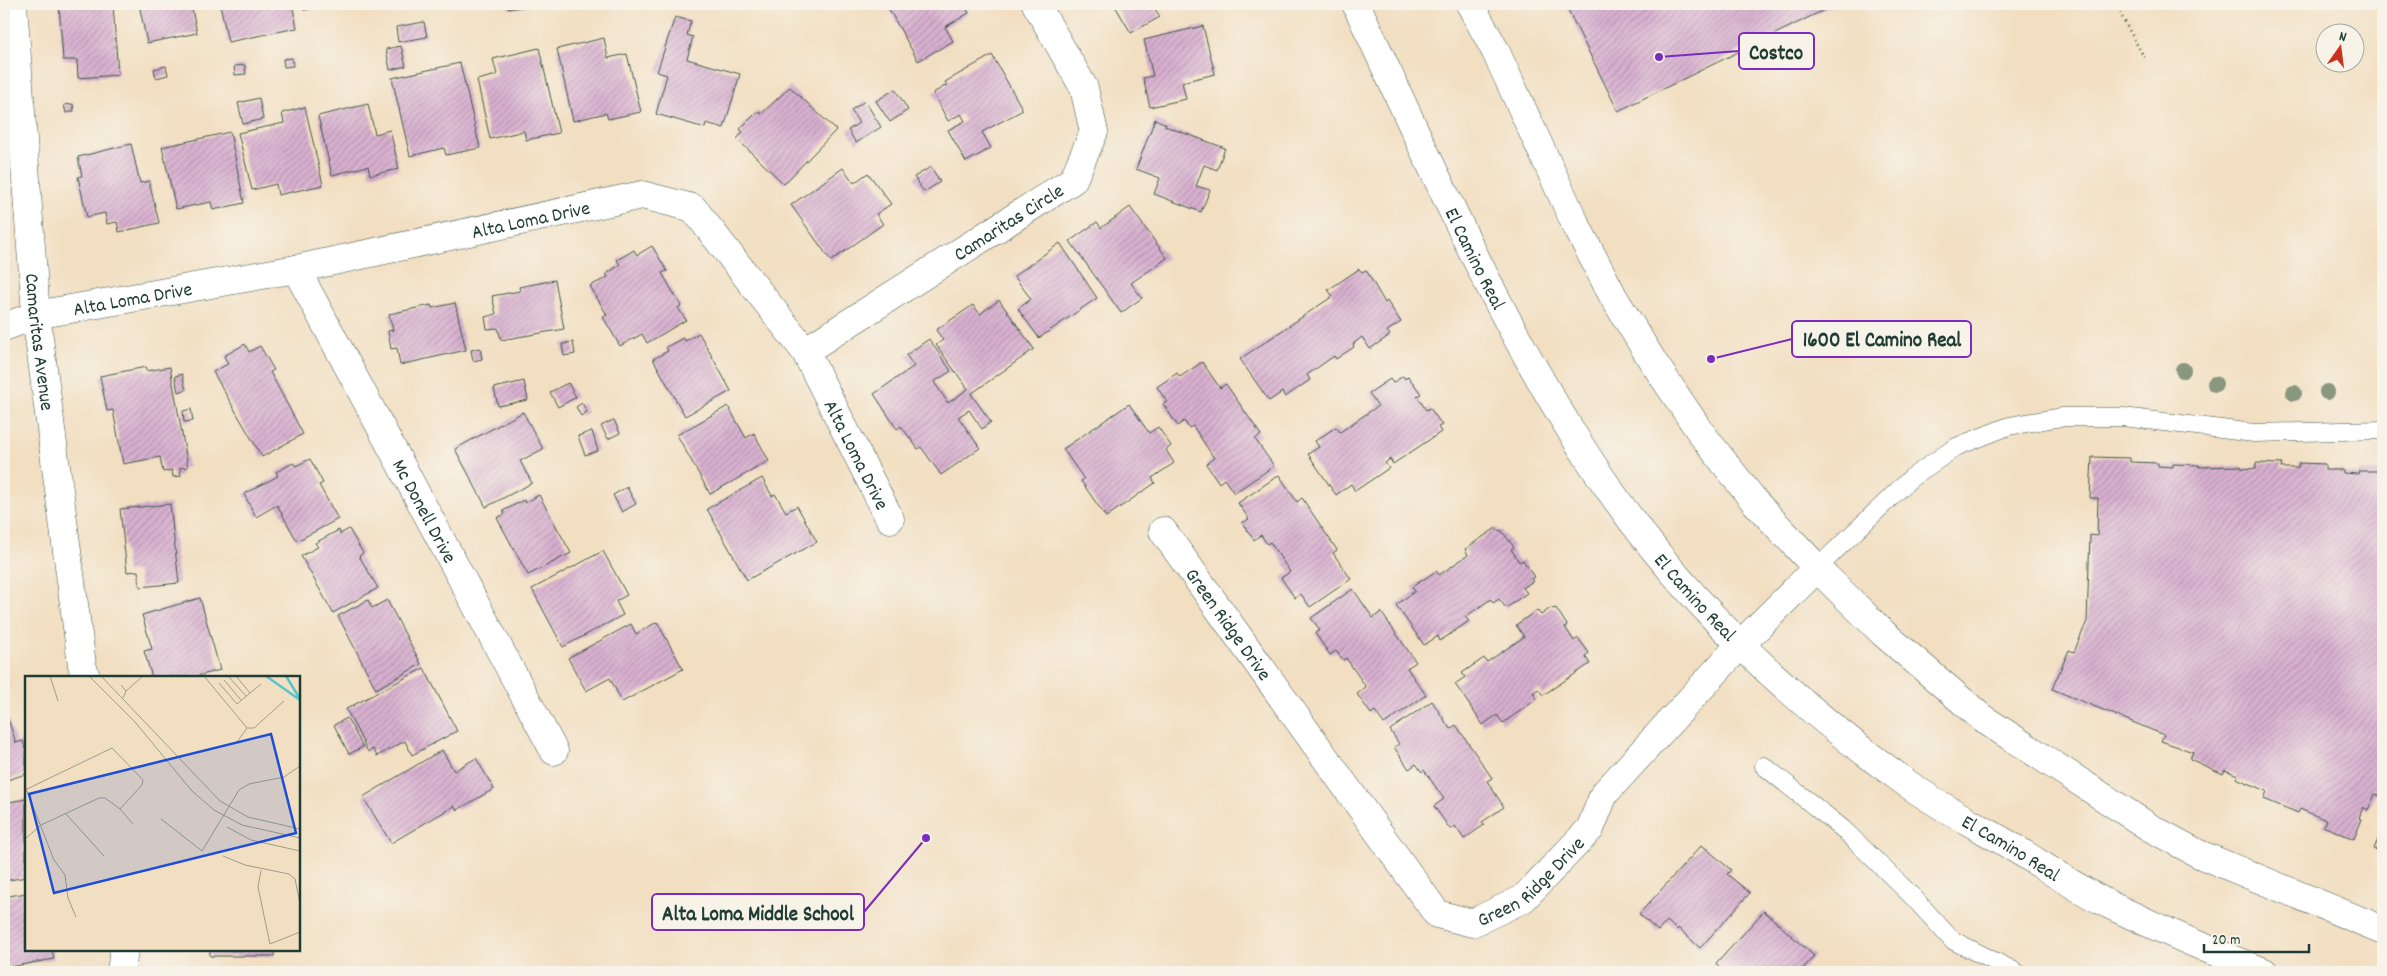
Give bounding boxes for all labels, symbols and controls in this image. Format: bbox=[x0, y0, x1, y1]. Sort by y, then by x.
north arrow bbox=[2314, 22, 2364, 72]
text: N bbox=[2337, 27, 2349, 48]
callout: Costco bbox=[1739, 33, 1814, 69]
text: Costco bbox=[1749, 40, 1803, 70]
street label: Camaritas Circle bbox=[949, 178, 1071, 270]
street label: Alta Loma Drive bbox=[469, 195, 593, 248]
street label: El Camino Real bbox=[1436, 204, 1511, 316]
street label: Camaritas Avenue bbox=[16, 272, 59, 413]
street label: Alta Loma Drive bbox=[71, 277, 195, 325]
callout: 1600 El Camino Real bbox=[1792, 321, 1971, 357]
text: 1600 El Camino Real bbox=[1803, 327, 1962, 357]
street label: Alta Loma Drive bbox=[815, 396, 894, 516]
street label: Mc Donell Drive bbox=[383, 455, 462, 569]
street label: El Camino Real bbox=[1646, 548, 1741, 649]
street label: Green Ridge Drive bbox=[1177, 563, 1277, 688]
inset map bbox=[25, 676, 300, 951]
street label: El Camino Real bbox=[1955, 809, 2065, 890]
street label: Green Ridge Drive bbox=[1473, 831, 1593, 936]
callout: Alta Loma Middle School bbox=[652, 894, 864, 930]
text: Alta Loma Middle School bbox=[662, 901, 855, 931]
scale bar bbox=[2204, 921, 2310, 953]
text: 20 m bbox=[2212, 930, 2240, 952]

